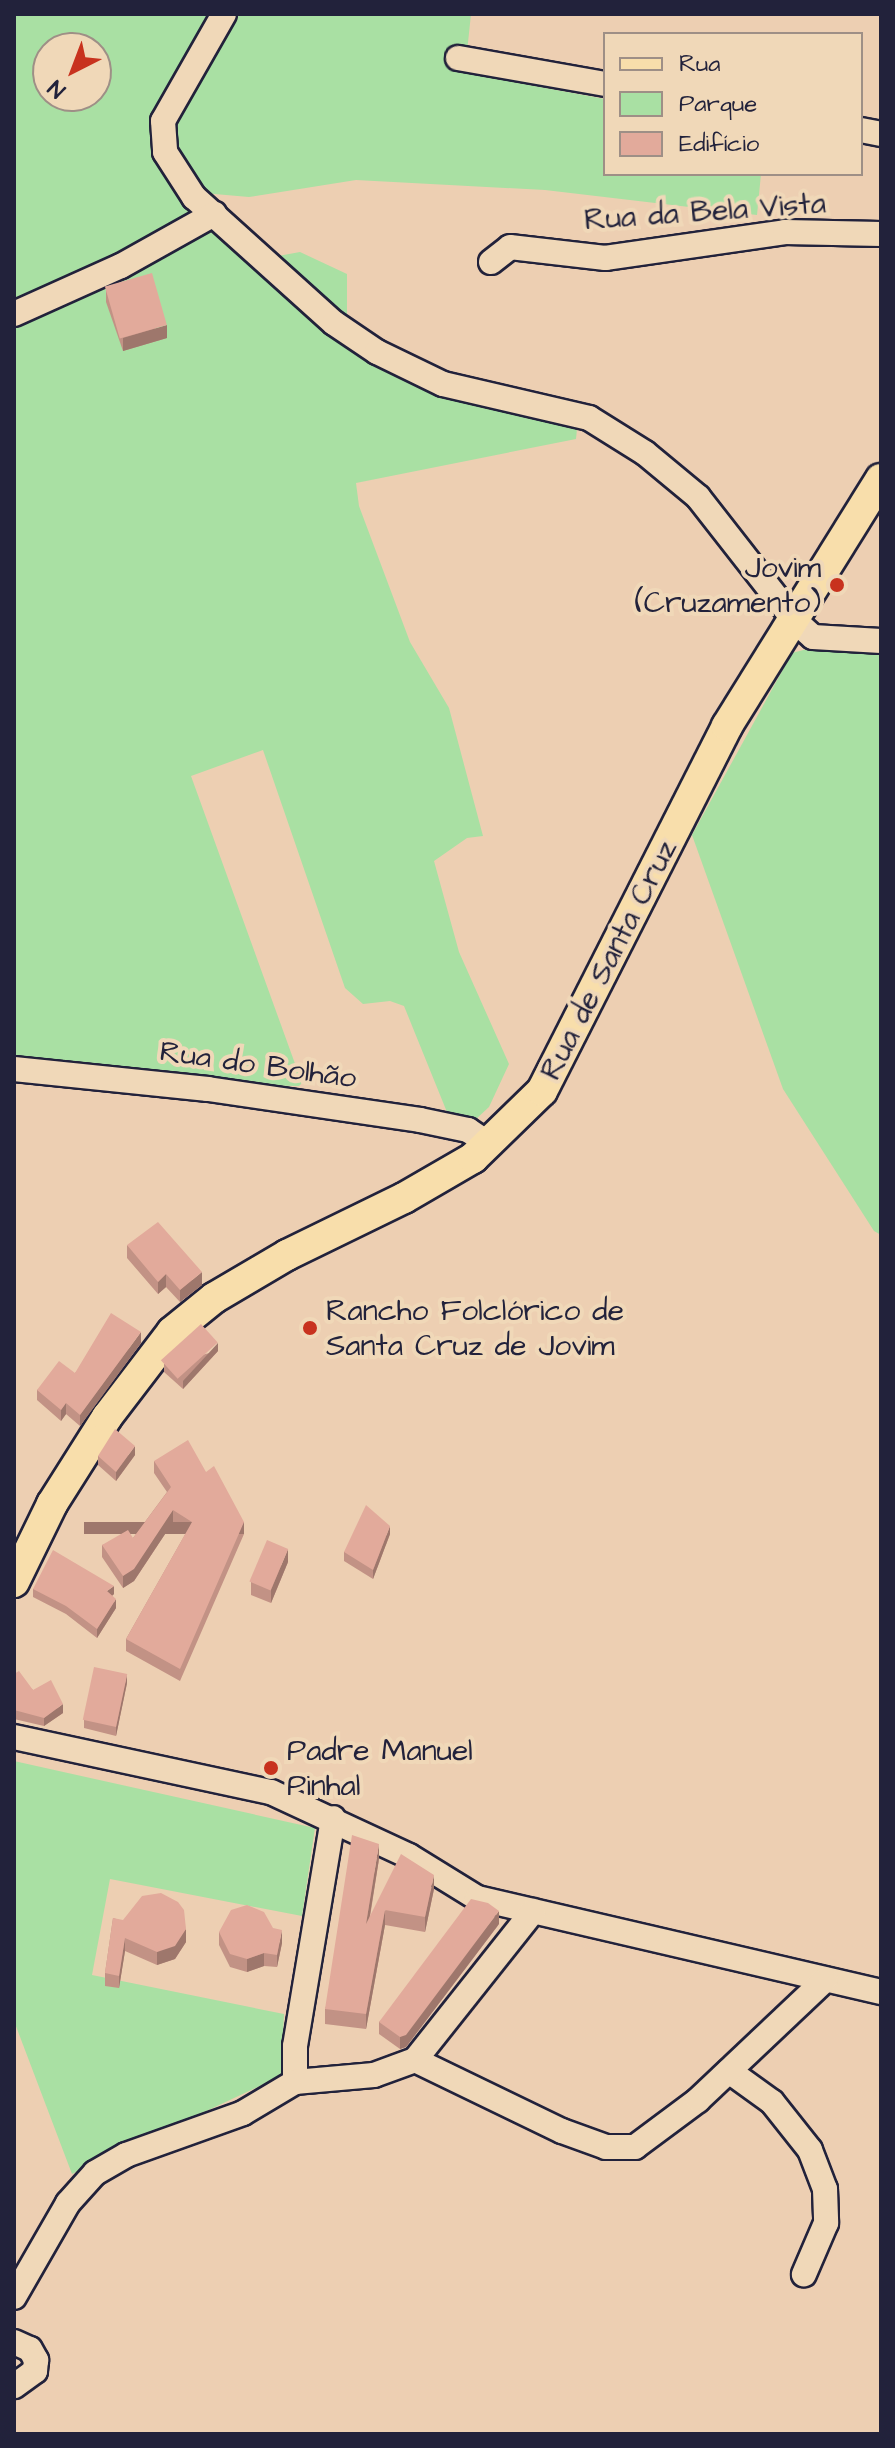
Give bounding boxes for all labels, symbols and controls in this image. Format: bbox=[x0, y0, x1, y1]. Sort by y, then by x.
north arrow bbox=[32, 32, 112, 112]
legend bbox=[603, 32, 863, 176]
text: Rua bbox=[679, 47, 721, 81]
text: N bbox=[41, 73, 72, 105]
text: Parque bbox=[679, 87, 757, 121]
text: Edifício bbox=[679, 127, 759, 161]
street label: Rua da Bela Vista bbox=[583, 186, 827, 238]
place label: Jovim (Cruzamento) bbox=[635, 550, 821, 620]
marker: Jovim (Cruzamento) bbox=[828, 576, 846, 594]
street label: Rua de Santa Cruz bbox=[533, 834, 685, 1086]
street label: Rua do Bolhão bbox=[157, 1033, 359, 1097]
place label: Rancho Folclórico de Santa Cruz de Jovim bbox=[326, 1293, 624, 1364]
marker: Rancho Folclórico de Santa Cruz de Jovim bbox=[301, 1319, 319, 1337]
place label: Padre Manuel Pinhal bbox=[287, 1733, 473, 1804]
marker: Padre Manuel Pinhal bbox=[262, 1759, 280, 1777]

